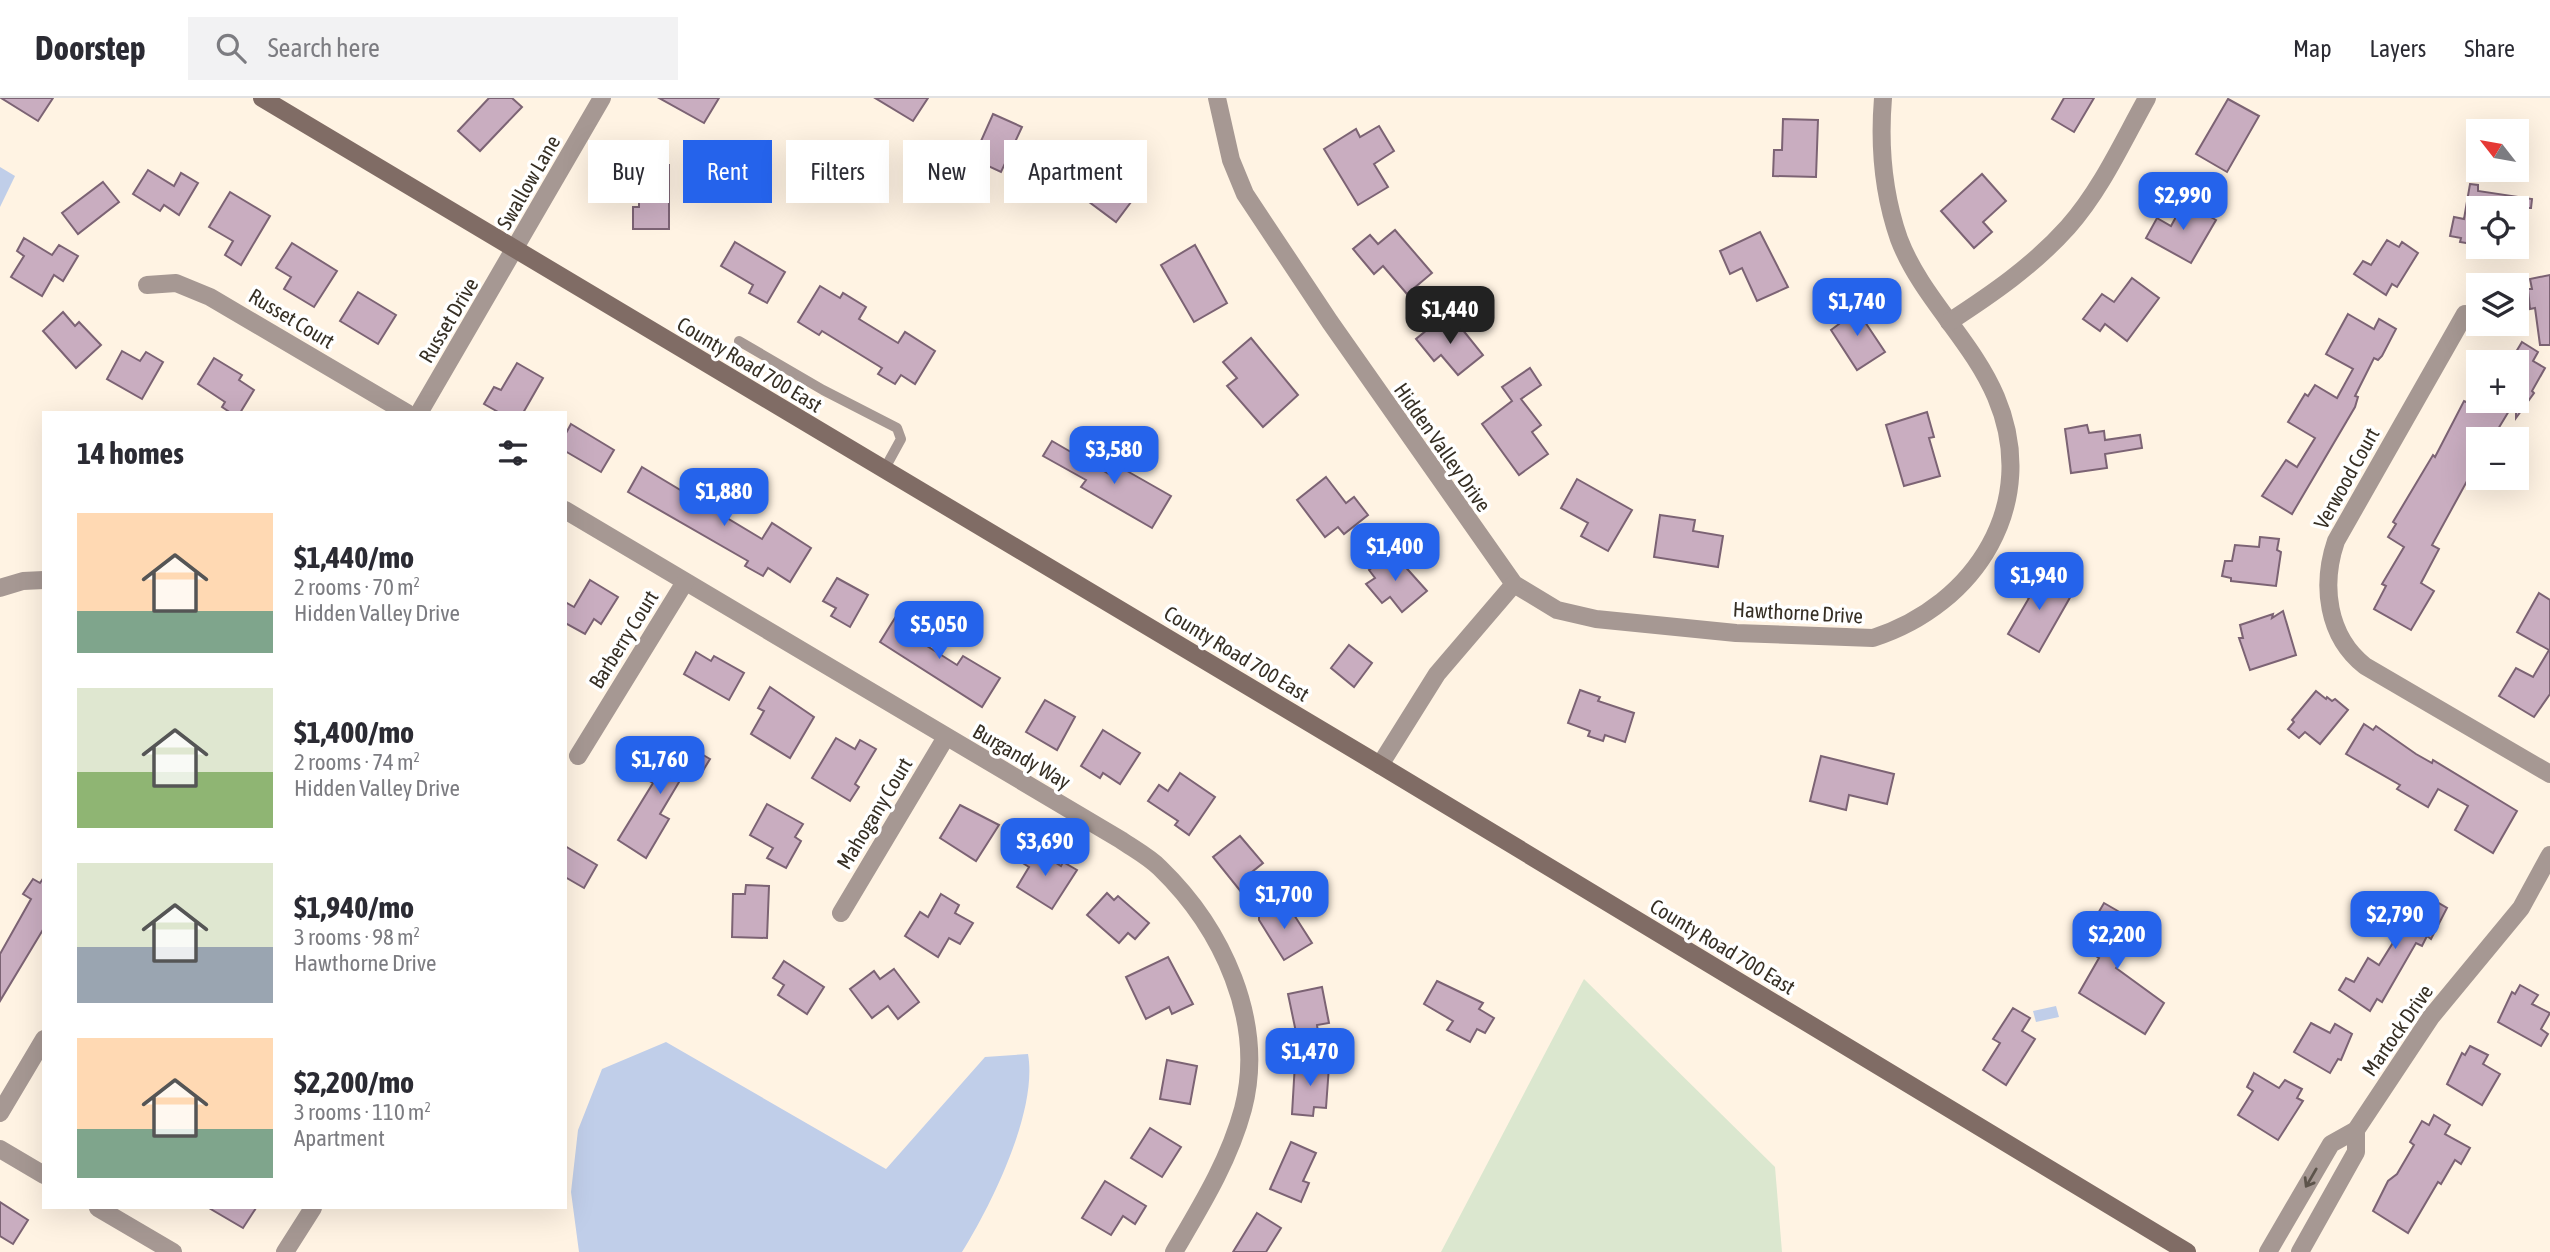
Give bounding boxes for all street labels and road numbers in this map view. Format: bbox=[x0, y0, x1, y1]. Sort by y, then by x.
street label: Swallow Lane bbox=[492, 131, 564, 233]
street label: Russet Drive bbox=[413, 273, 483, 367]
street label: Russet Court bbox=[245, 283, 339, 353]
street label: County Road 700 East bbox=[673, 311, 827, 417]
street label: Hidden Valley Drive bbox=[1390, 378, 1496, 516]
street label: Verwood Court bbox=[2308, 423, 2384, 533]
street label: Barberry Court bbox=[583, 586, 663, 692]
street label: Hawthorne Drive bbox=[1732, 597, 1864, 627]
street label: County Road 700 East bbox=[1160, 600, 1314, 706]
street label: Burgandy Way bbox=[969, 718, 1075, 794]
street label: Mahogany Court bbox=[831, 753, 917, 873]
street label: County Road 700 East bbox=[1646, 893, 1800, 999]
street label: Martock Drive bbox=[2357, 980, 2437, 1080]

